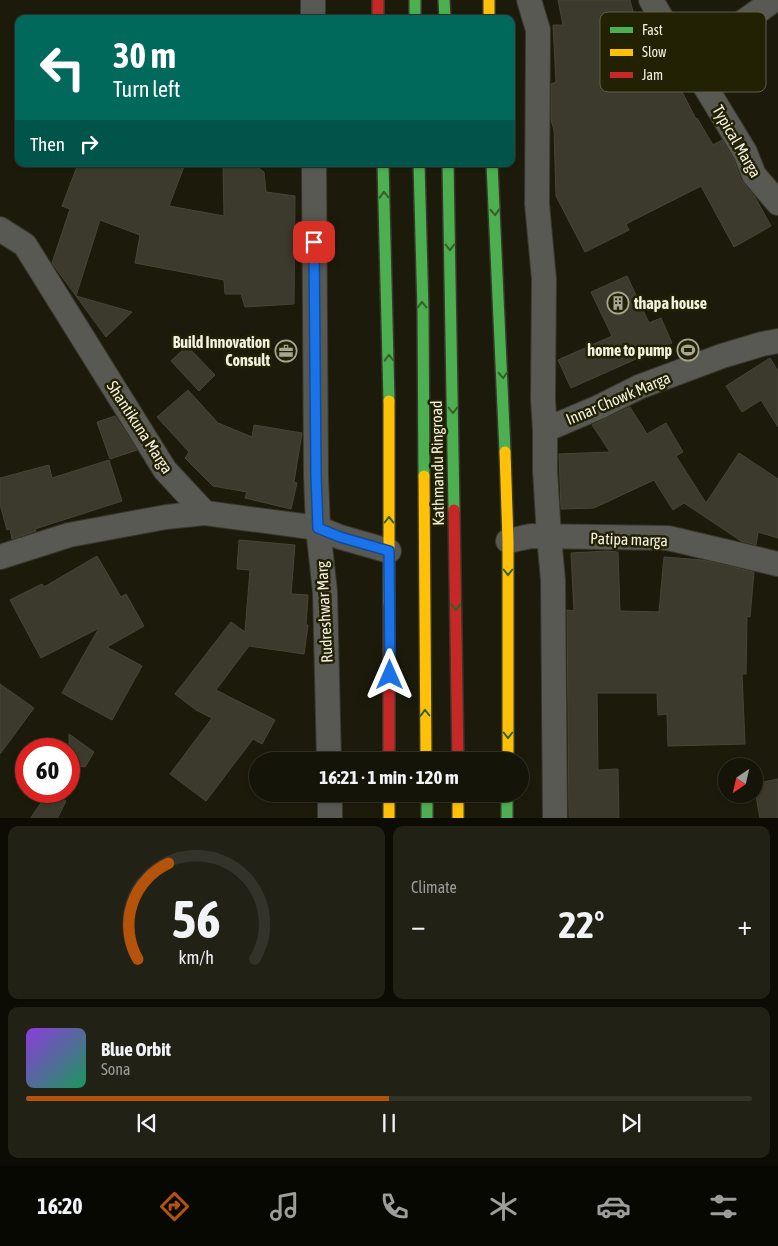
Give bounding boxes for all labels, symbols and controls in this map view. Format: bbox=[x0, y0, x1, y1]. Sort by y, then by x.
legend bbox=[600, 12, 766, 92]
text: Fast bbox=[642, 22, 663, 38]
icon: left bbox=[30, 35, 95, 100]
text: 30 m bbox=[113, 35, 176, 75]
text: Slow bbox=[642, 44, 667, 60]
text: Jam bbox=[642, 67, 663, 83]
text: Turn left bbox=[113, 76, 180, 102]
street label: Typical Marga bbox=[708, 102, 765, 181]
icon: right bbox=[75, 130, 103, 158]
text: Then bbox=[30, 133, 65, 155]
one-way arrow bbox=[379, 191, 389, 198]
one-way arrow bbox=[489, 209, 500, 217]
pin bbox=[293, 221, 335, 263]
icon: arrive bbox=[300, 228, 328, 256]
one-way arrow bbox=[444, 244, 455, 252]
building icon: thapa house bbox=[606, 291, 630, 315]
place label: thapa house bbox=[633, 294, 707, 312]
one-way arrow bbox=[417, 301, 428, 309]
place label: Build Innovation Consult bbox=[173, 333, 270, 369]
sports icon: home to pump bbox=[676, 338, 700, 362]
office icon: Build Innovation Consult bbox=[274, 339, 298, 363]
place label: home to pump bbox=[587, 341, 672, 359]
one-way arrow bbox=[384, 353, 394, 361]
street label: Innar Chowk Marga bbox=[563, 368, 673, 429]
one-way arrow bbox=[497, 371, 508, 379]
street label: Shantikuna Marga bbox=[103, 377, 177, 477]
street label: Kathmandu Ringroad bbox=[427, 400, 448, 526]
one-way arrow bbox=[448, 406, 458, 414]
one-way arrow bbox=[384, 516, 394, 524]
street label: Patipa marga bbox=[590, 529, 668, 550]
street label: Rudreshwar Marg bbox=[312, 561, 337, 663]
one-way arrow bbox=[503, 568, 513, 576]
one-way arrow bbox=[451, 604, 462, 612]
position arrow bbox=[363, 648, 415, 700]
one-way arrow bbox=[420, 708, 431, 716]
one-way arrow bbox=[503, 731, 513, 739]
speed limit sign: 60 bbox=[15, 738, 80, 803]
north arrow bbox=[718, 758, 762, 802]
map controls bbox=[718, 758, 763, 803]
text: 16:21 · 1 min · 120 m bbox=[319, 766, 459, 788]
text: Climate bbox=[411, 878, 457, 896]
text: 56 bbox=[172, 889, 221, 949]
text: 22° bbox=[558, 903, 605, 946]
text: − bbox=[411, 909, 426, 941]
text: + bbox=[737, 909, 752, 941]
text: km/h bbox=[179, 947, 214, 968]
text: Blue Orbit bbox=[101, 1038, 171, 1060]
text: Sona bbox=[101, 1060, 130, 1078]
icon: previous bbox=[133, 1109, 161, 1137]
icon: pause bbox=[375, 1109, 403, 1137]
icon: next bbox=[617, 1109, 645, 1137]
icon: directions bbox=[157, 1189, 192, 1224]
icon: music bbox=[267, 1189, 302, 1224]
icon: phone bbox=[377, 1189, 412, 1224]
icon: climate bbox=[486, 1189, 521, 1224]
icon: car bbox=[596, 1189, 631, 1224]
icon: filters bbox=[706, 1189, 741, 1224]
text: 16:20 bbox=[37, 1193, 83, 1219]

